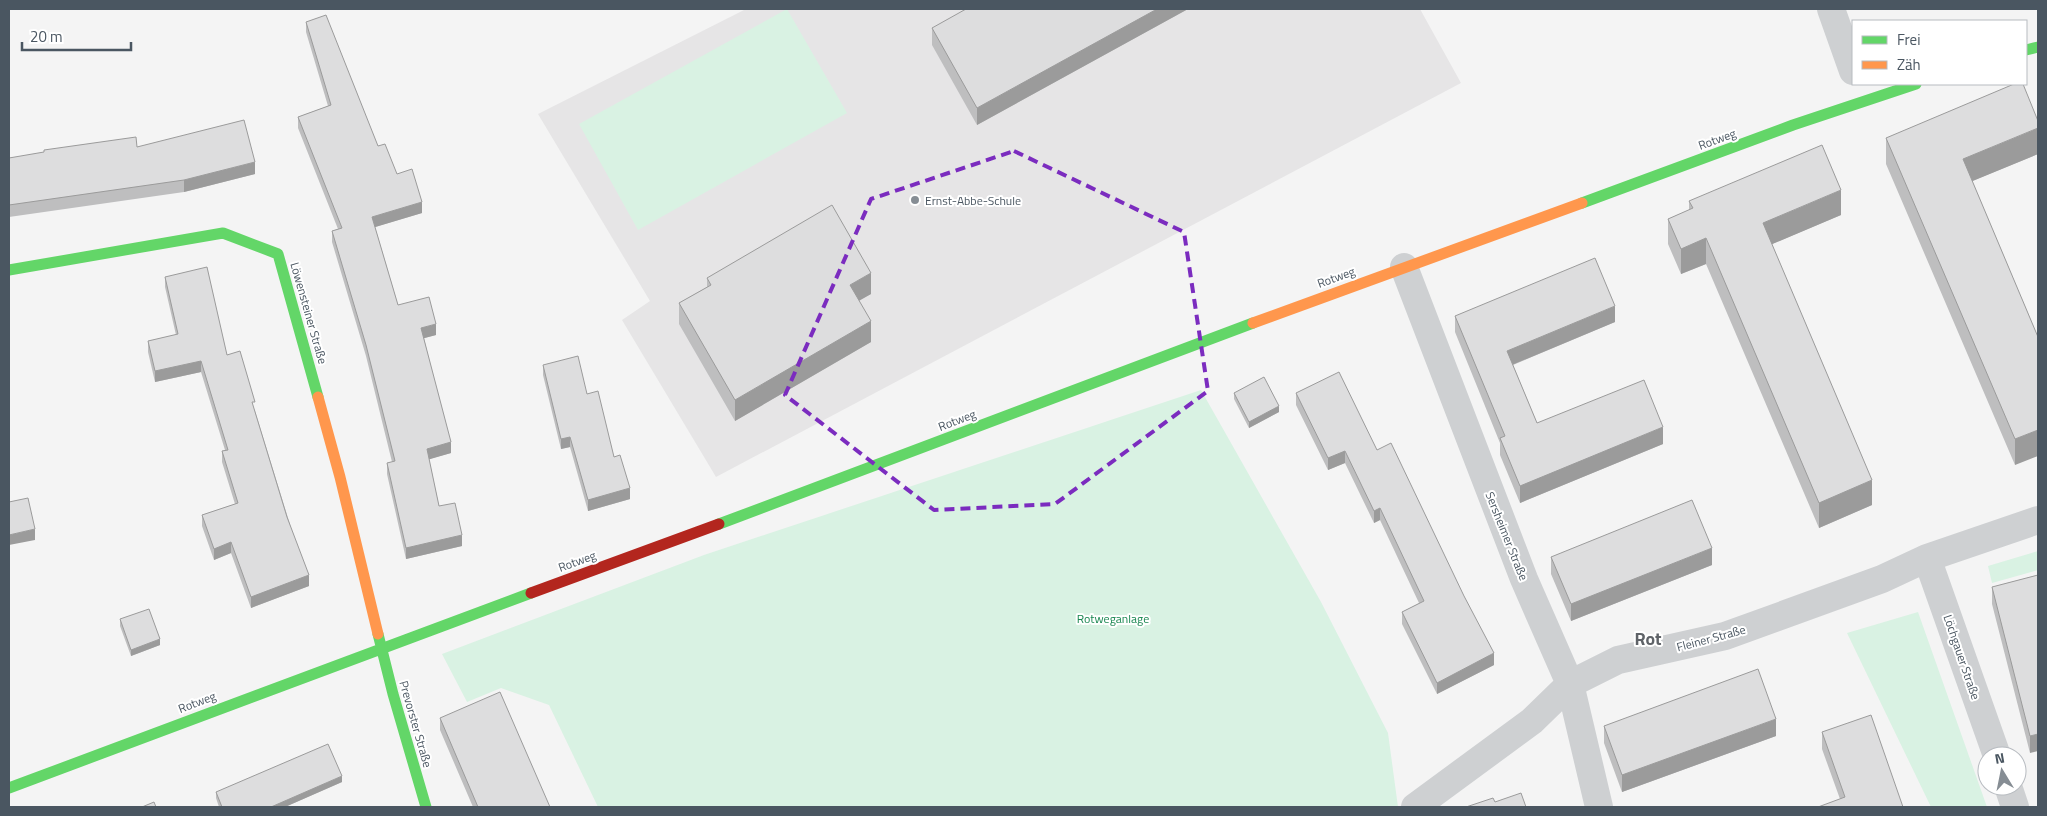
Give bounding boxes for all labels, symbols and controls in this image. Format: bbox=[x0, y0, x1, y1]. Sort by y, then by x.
scale bar bbox=[22, 20, 131, 52]
legend bbox=[1852, 20, 2027, 85]
text: 20 m bbox=[30, 25, 63, 48]
text: Frei bbox=[1897, 28, 1920, 51]
text: Zäh bbox=[1897, 53, 1921, 76]
street label: Rotweg bbox=[1695, 123, 1739, 155]
place label: Ernst-Abbe-Schule bbox=[925, 191, 1021, 210]
marker: Ernst-Abbe-Schule bbox=[909, 194, 921, 206]
street label: Löwensteiner Straße bbox=[285, 260, 333, 366]
street label: Rotweg bbox=[1314, 261, 1358, 293]
street label: Rotweg bbox=[935, 404, 979, 436]
street label: Sersheimer Straße bbox=[1481, 489, 1533, 583]
street label: Rotweg bbox=[555, 545, 599, 577]
park label: Rotweganlage bbox=[1077, 609, 1149, 628]
street label: Löchgauer Straße bbox=[1939, 612, 1985, 702]
street label: Fleiner Straße bbox=[1674, 620, 1748, 656]
district label: Rot bbox=[1634, 625, 1662, 652]
street label: Prevorster Straße bbox=[395, 678, 437, 770]
street label: Rotweg bbox=[175, 686, 219, 718]
north arrow bbox=[1977, 746, 2027, 796]
text: N bbox=[1993, 747, 2006, 769]

